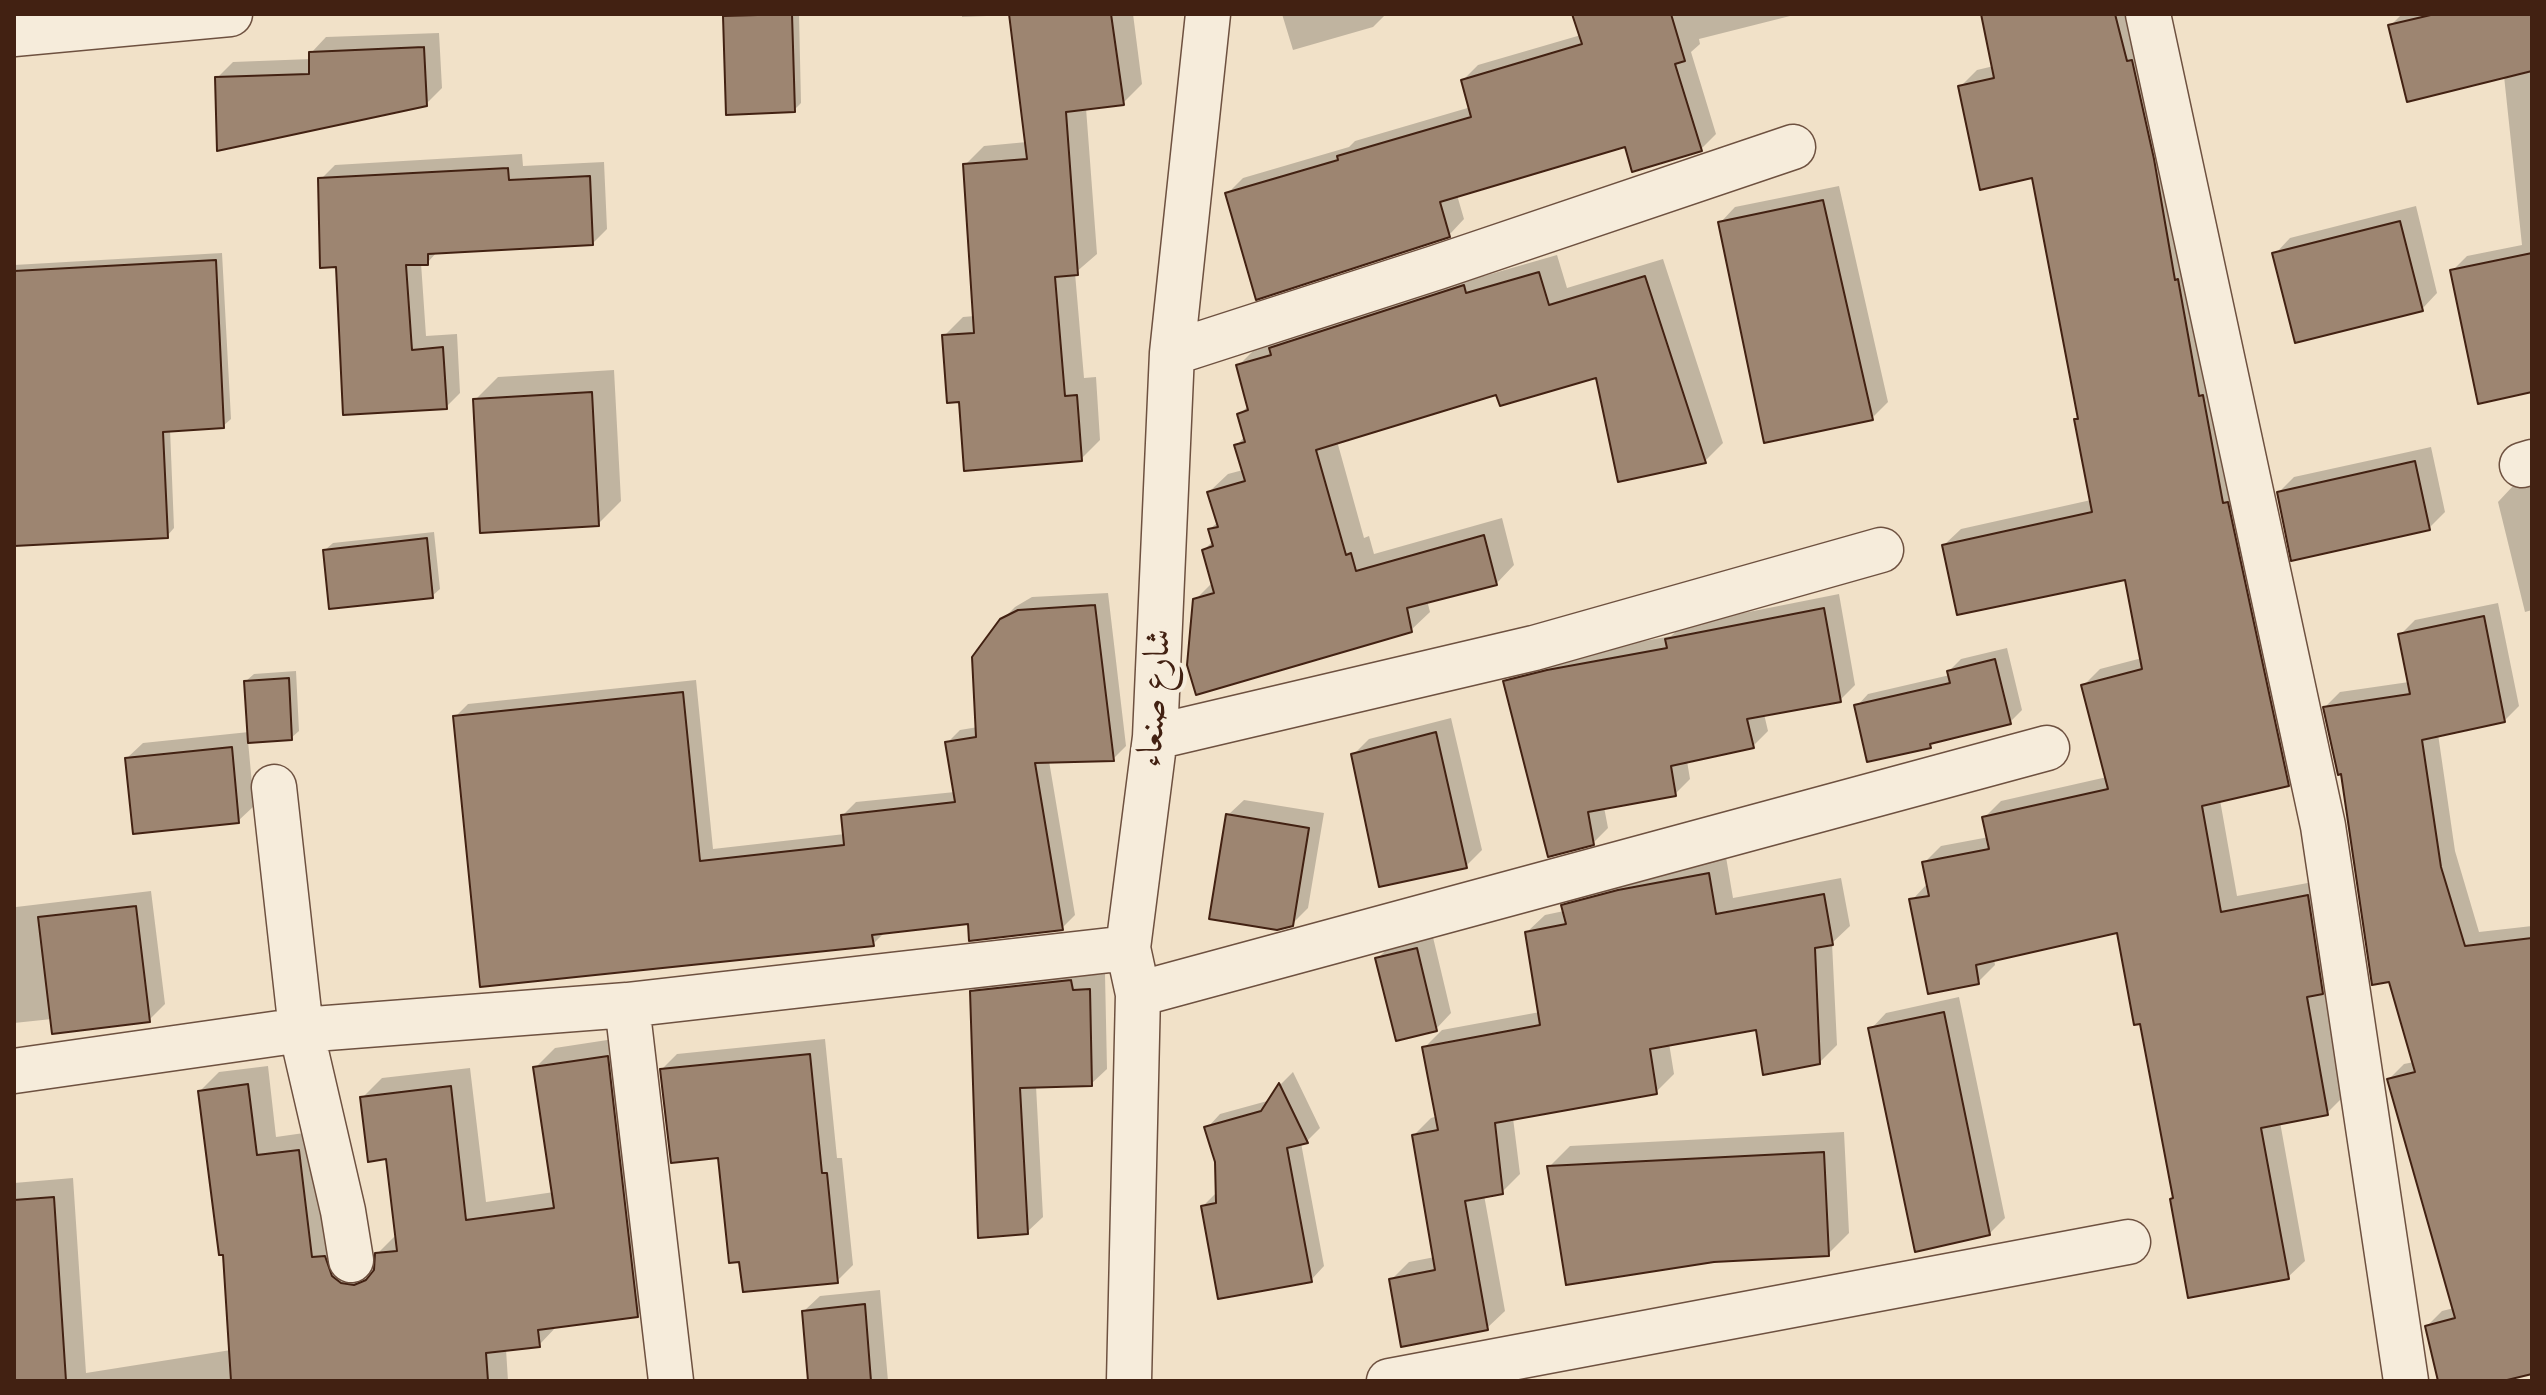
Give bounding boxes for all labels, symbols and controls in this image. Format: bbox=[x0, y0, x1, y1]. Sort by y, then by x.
street label: شارع صنعاء bbox=[1129, 627, 1181, 769]

